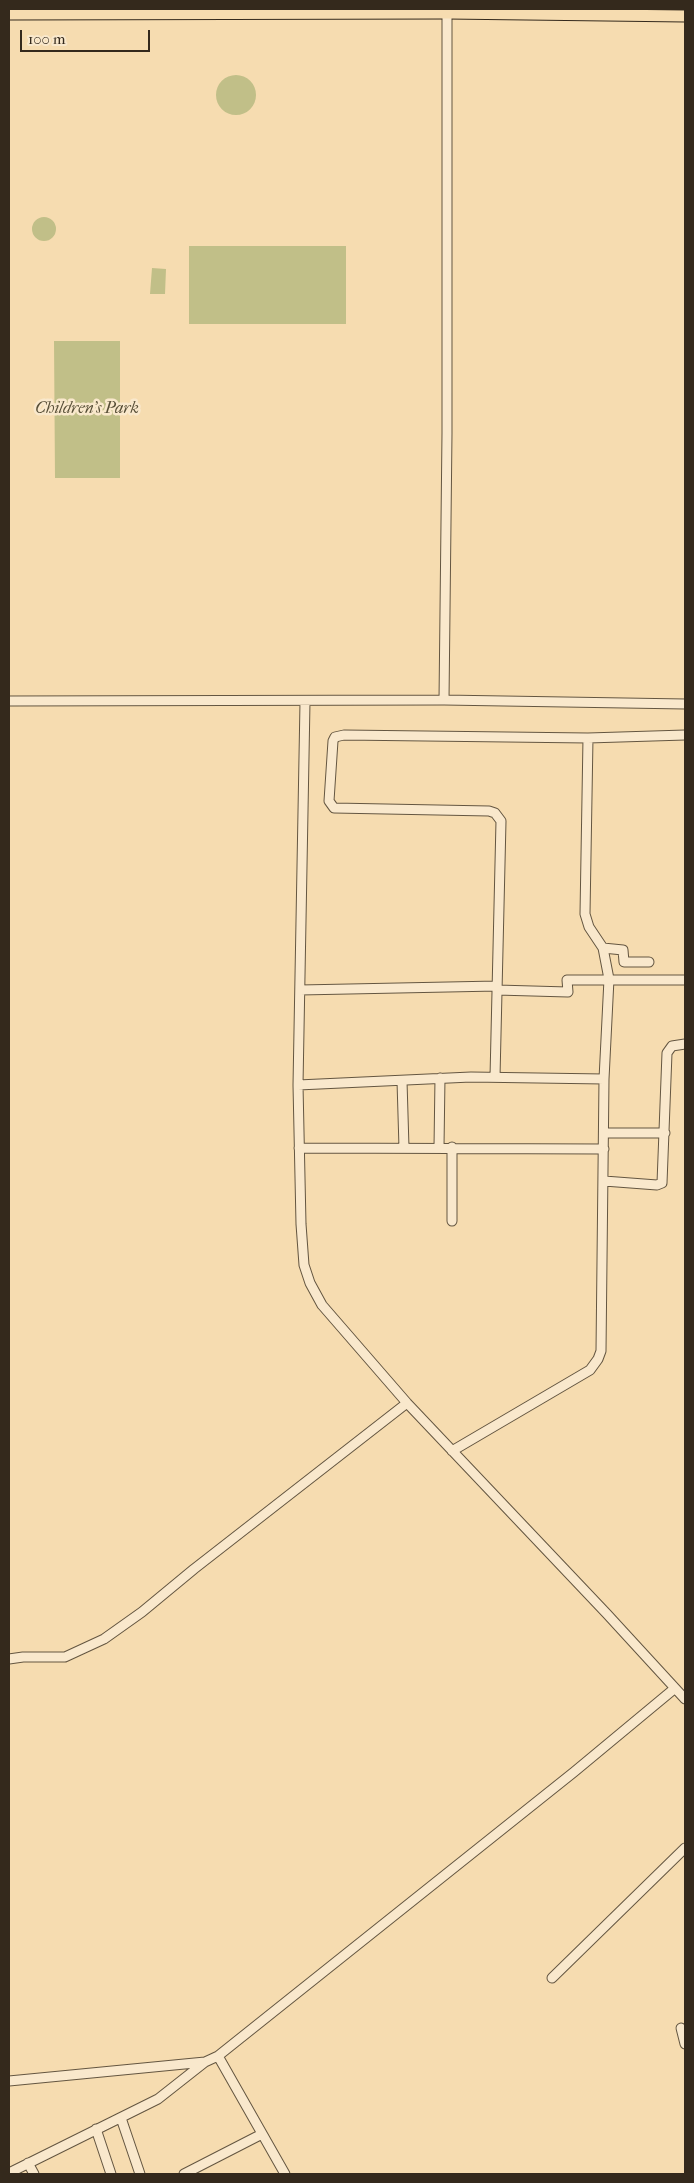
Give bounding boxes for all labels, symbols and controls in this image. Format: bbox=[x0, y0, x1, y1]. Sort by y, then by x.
scale bar bbox=[22, 20, 152, 52]
text: 100 m bbox=[28, 30, 66, 48]
park label: Children's Park bbox=[35, 399, 139, 419]

